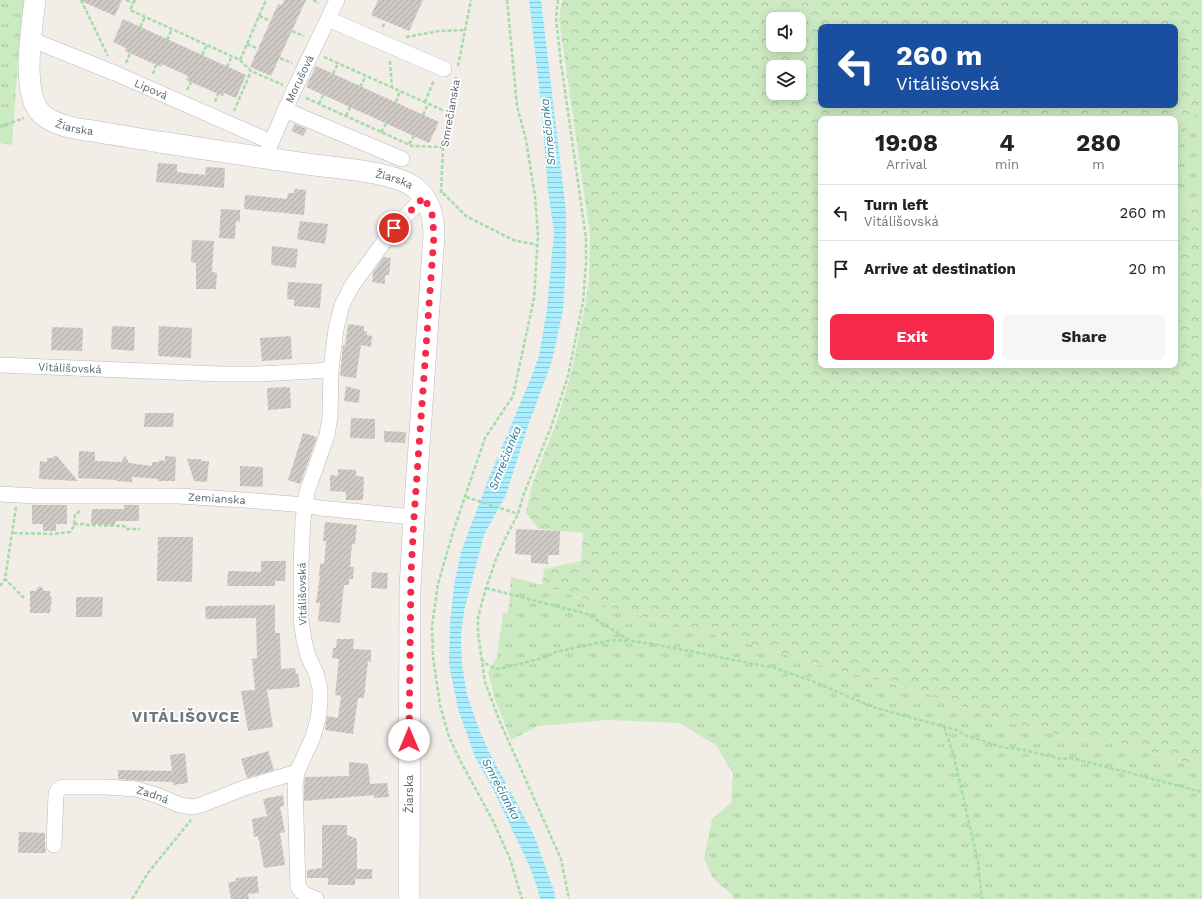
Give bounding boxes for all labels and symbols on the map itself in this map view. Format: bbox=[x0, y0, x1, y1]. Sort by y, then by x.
street label: Morušová bbox=[283, 53, 317, 105]
street label: Lipová bbox=[132, 77, 169, 102]
street label: Smrečianska bbox=[438, 78, 463, 148]
water label: Smrečianka bbox=[537, 97, 559, 166]
street label: Žiarska bbox=[53, 116, 94, 138]
street label: Žiarska bbox=[374, 167, 415, 192]
pin bbox=[377, 211, 411, 245]
street label: Vitálišovská bbox=[38, 361, 102, 376]
water label: Smrečianka bbox=[486, 423, 524, 492]
street label: Zemianska bbox=[188, 491, 246, 507]
street label: Vitálišovská bbox=[295, 562, 310, 626]
district label: VITÁLIŠOVCE bbox=[132, 708, 240, 726]
position arrow bbox=[388, 719, 430, 761]
water label: Smrečianka bbox=[479, 756, 523, 823]
street label: Žiarska bbox=[402, 775, 416, 813]
street label: Zadná bbox=[135, 784, 171, 807]

